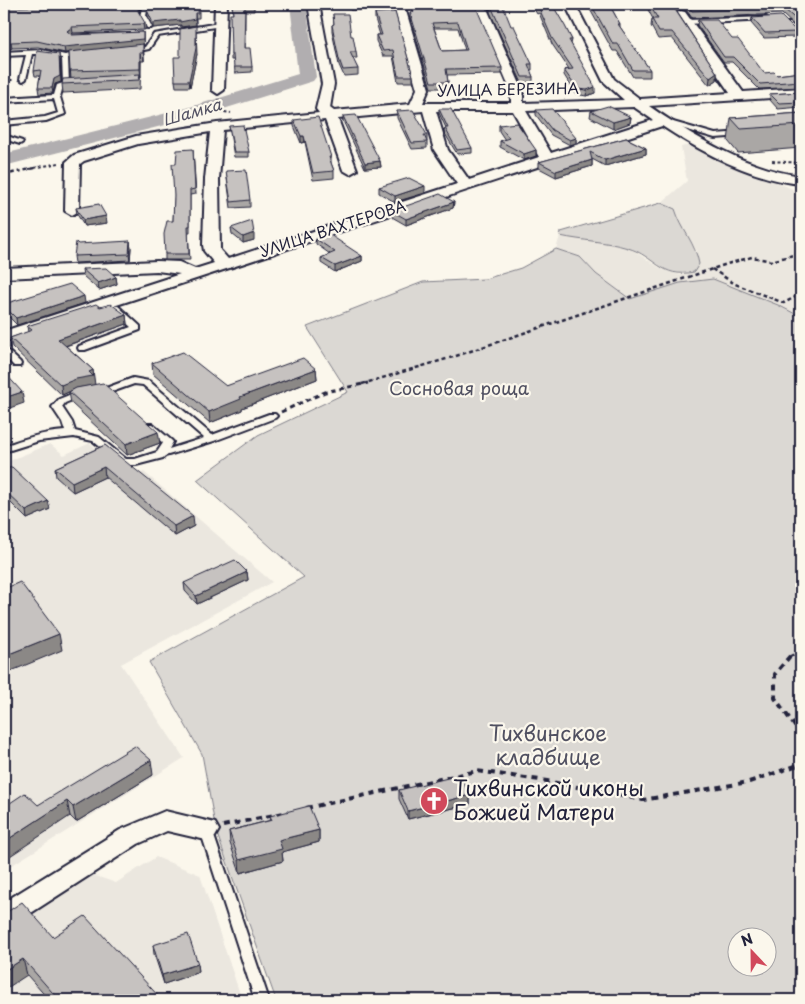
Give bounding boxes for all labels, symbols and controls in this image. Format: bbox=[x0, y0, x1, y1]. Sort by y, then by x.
street label: УЛИЦА БЕРЕЗИНА bbox=[437, 76, 579, 101]
water label: Шамка bbox=[160, 91, 225, 131]
street label: УЛИЦА ВАХТЕРОВА bbox=[257, 193, 408, 262]
park label: Сосновая роща bbox=[389, 374, 530, 401]
park label: Тихвинское кладбище bbox=[489, 716, 607, 772]
place label: Тихвинской иконы Божией Матери bbox=[453, 771, 644, 827]
church icon: Тихвинской иконы Божией Матери bbox=[419, 786, 449, 816]
north arrow bbox=[728, 926, 778, 976]
text: N bbox=[738, 928, 756, 951]

